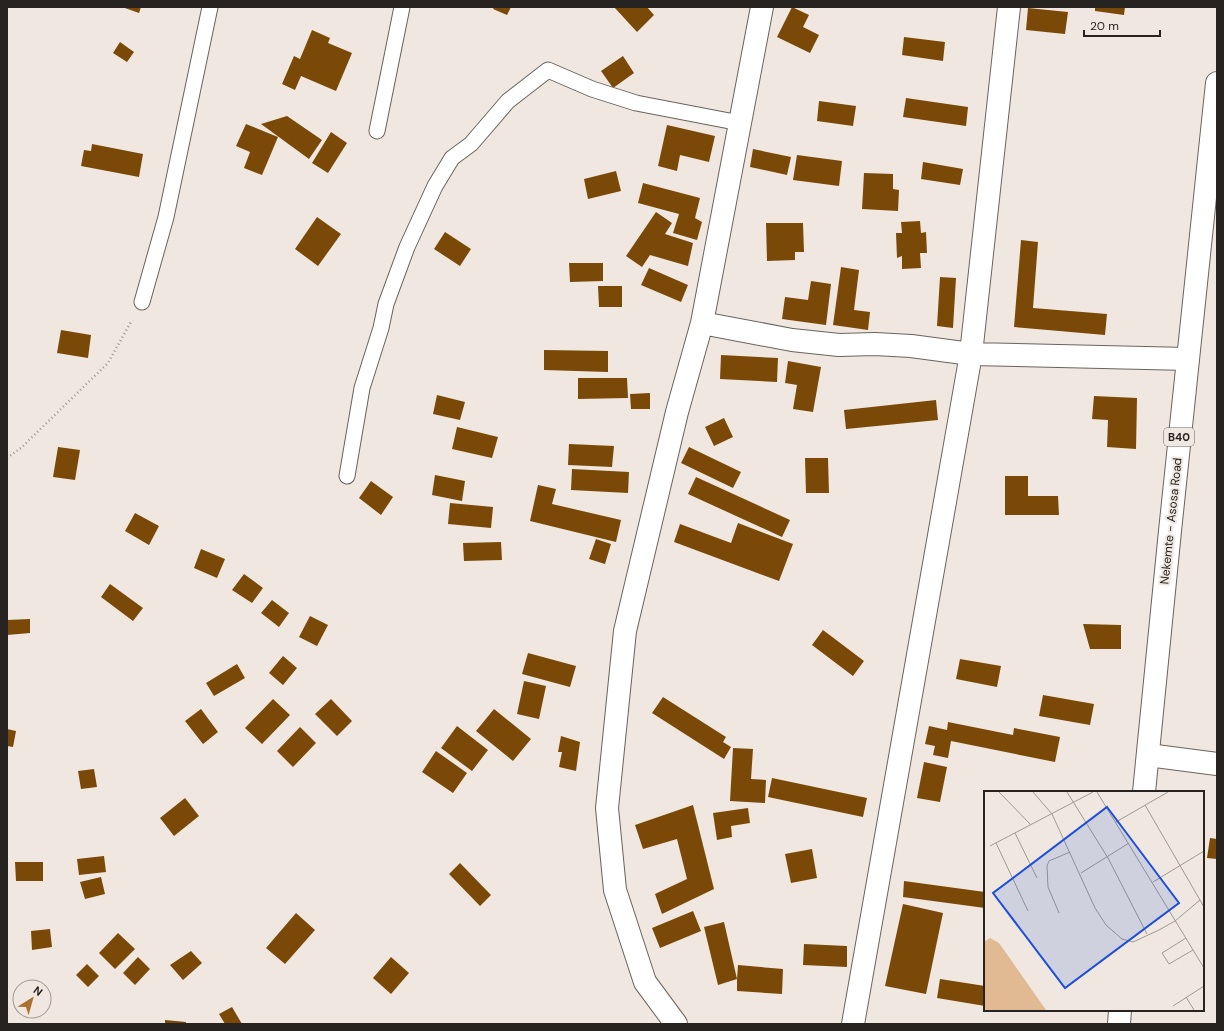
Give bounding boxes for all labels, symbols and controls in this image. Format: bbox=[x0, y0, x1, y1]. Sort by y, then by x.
scale bar bbox=[1084, 12, 1160, 38]
text: 20 m bbox=[1090, 18, 1119, 34]
road number: B40 bbox=[1164, 428, 1194, 446]
street label: Nekemte - Asosa Road bbox=[1156, 457, 1186, 585]
inset map bbox=[984, 791, 1204, 1011]
north arrow bbox=[12, 979, 52, 1019]
text: N bbox=[31, 983, 45, 999]

